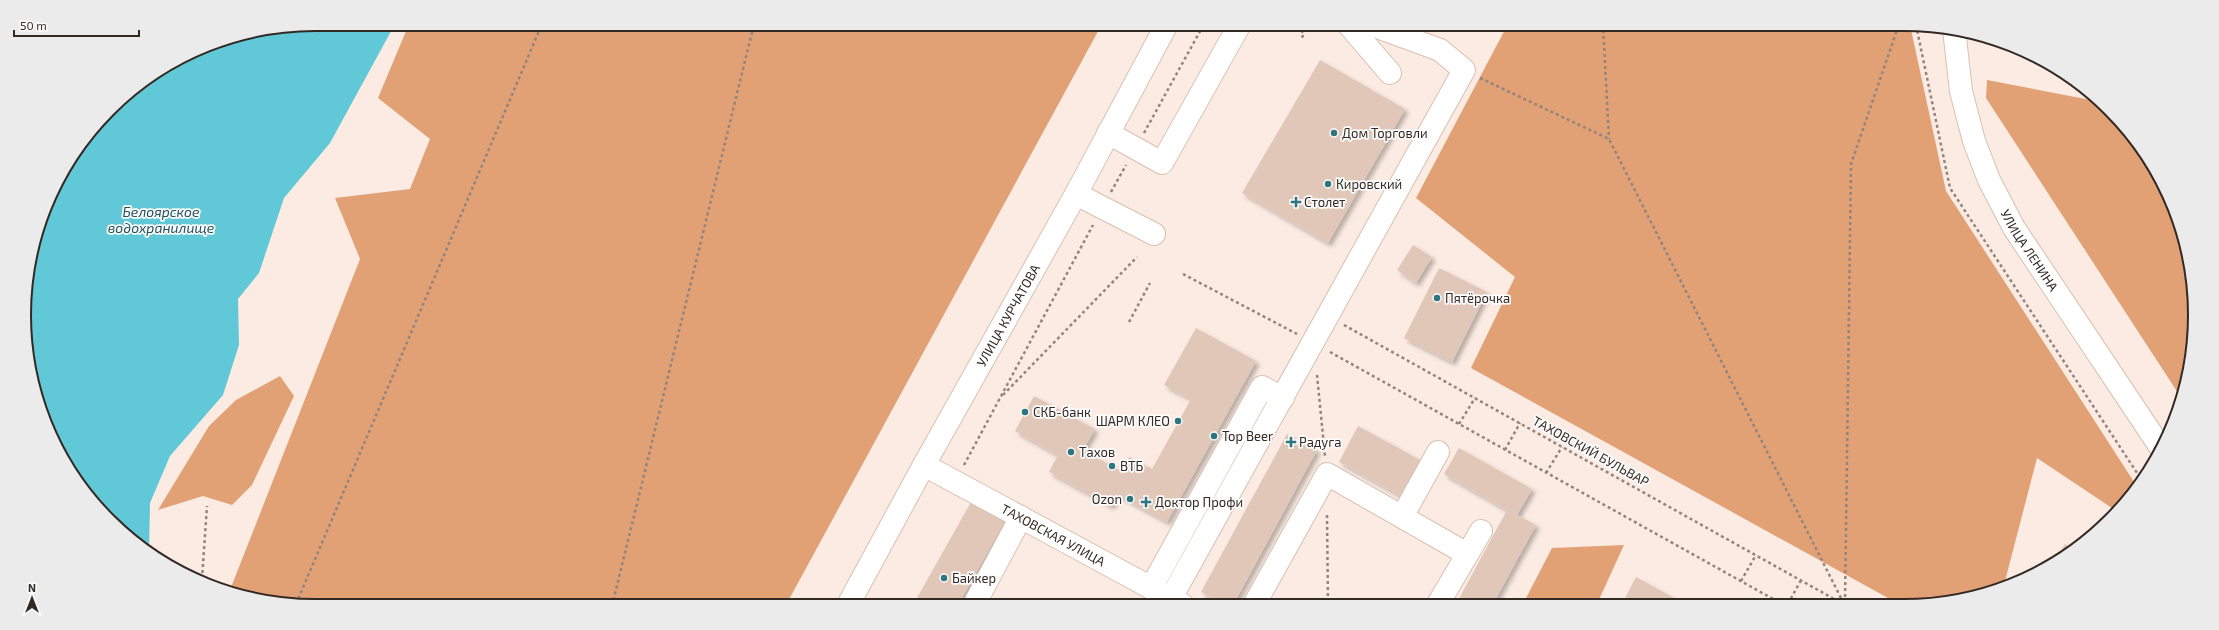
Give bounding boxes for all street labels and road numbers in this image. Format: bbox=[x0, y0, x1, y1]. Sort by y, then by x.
street label: УЛИЦА ЛЕНИНА bbox=[1998, 206, 2062, 294]
street label: УЛИЦА КУРЧАТОВА bbox=[973, 261, 1043, 369]
street label: ТАХОВСКИЙ БУЛЬВАР bbox=[1530, 412, 1652, 490]
street label: ТАХОВСКАЯ УЛИЦА bbox=[999, 500, 1108, 569]

